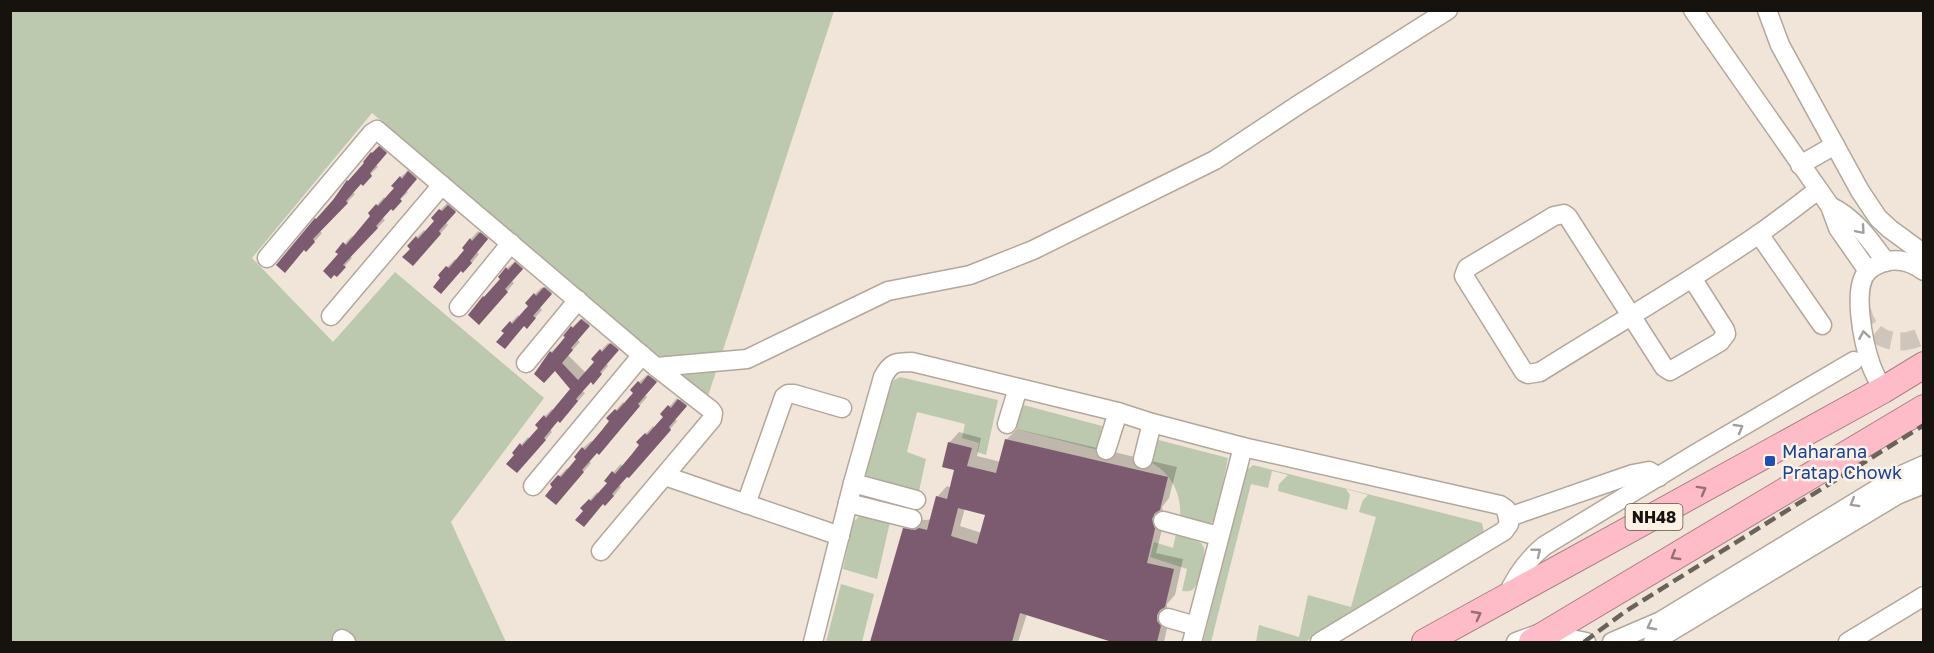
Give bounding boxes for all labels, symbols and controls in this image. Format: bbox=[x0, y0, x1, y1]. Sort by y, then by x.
one-way arrow bbox=[1854, 223, 1865, 234]
one-way arrow bbox=[1859, 331, 1871, 340]
one-way arrow bbox=[1733, 424, 1743, 436]
place label: Maharana Pratap Chowk bbox=[1782, 440, 1902, 483]
marker: Maharana Pratap Chowk bbox=[1763, 454, 1777, 468]
one-way arrow bbox=[1696, 486, 1707, 497]
one-way arrow bbox=[1850, 495, 1860, 507]
road number: NH48 bbox=[1626, 504, 1682, 530]
one-way arrow bbox=[1531, 549, 1542, 560]
one-way arrow bbox=[1671, 549, 1681, 560]
one-way arrow bbox=[1470, 611, 1481, 622]
one-way arrow bbox=[1647, 618, 1658, 630]

